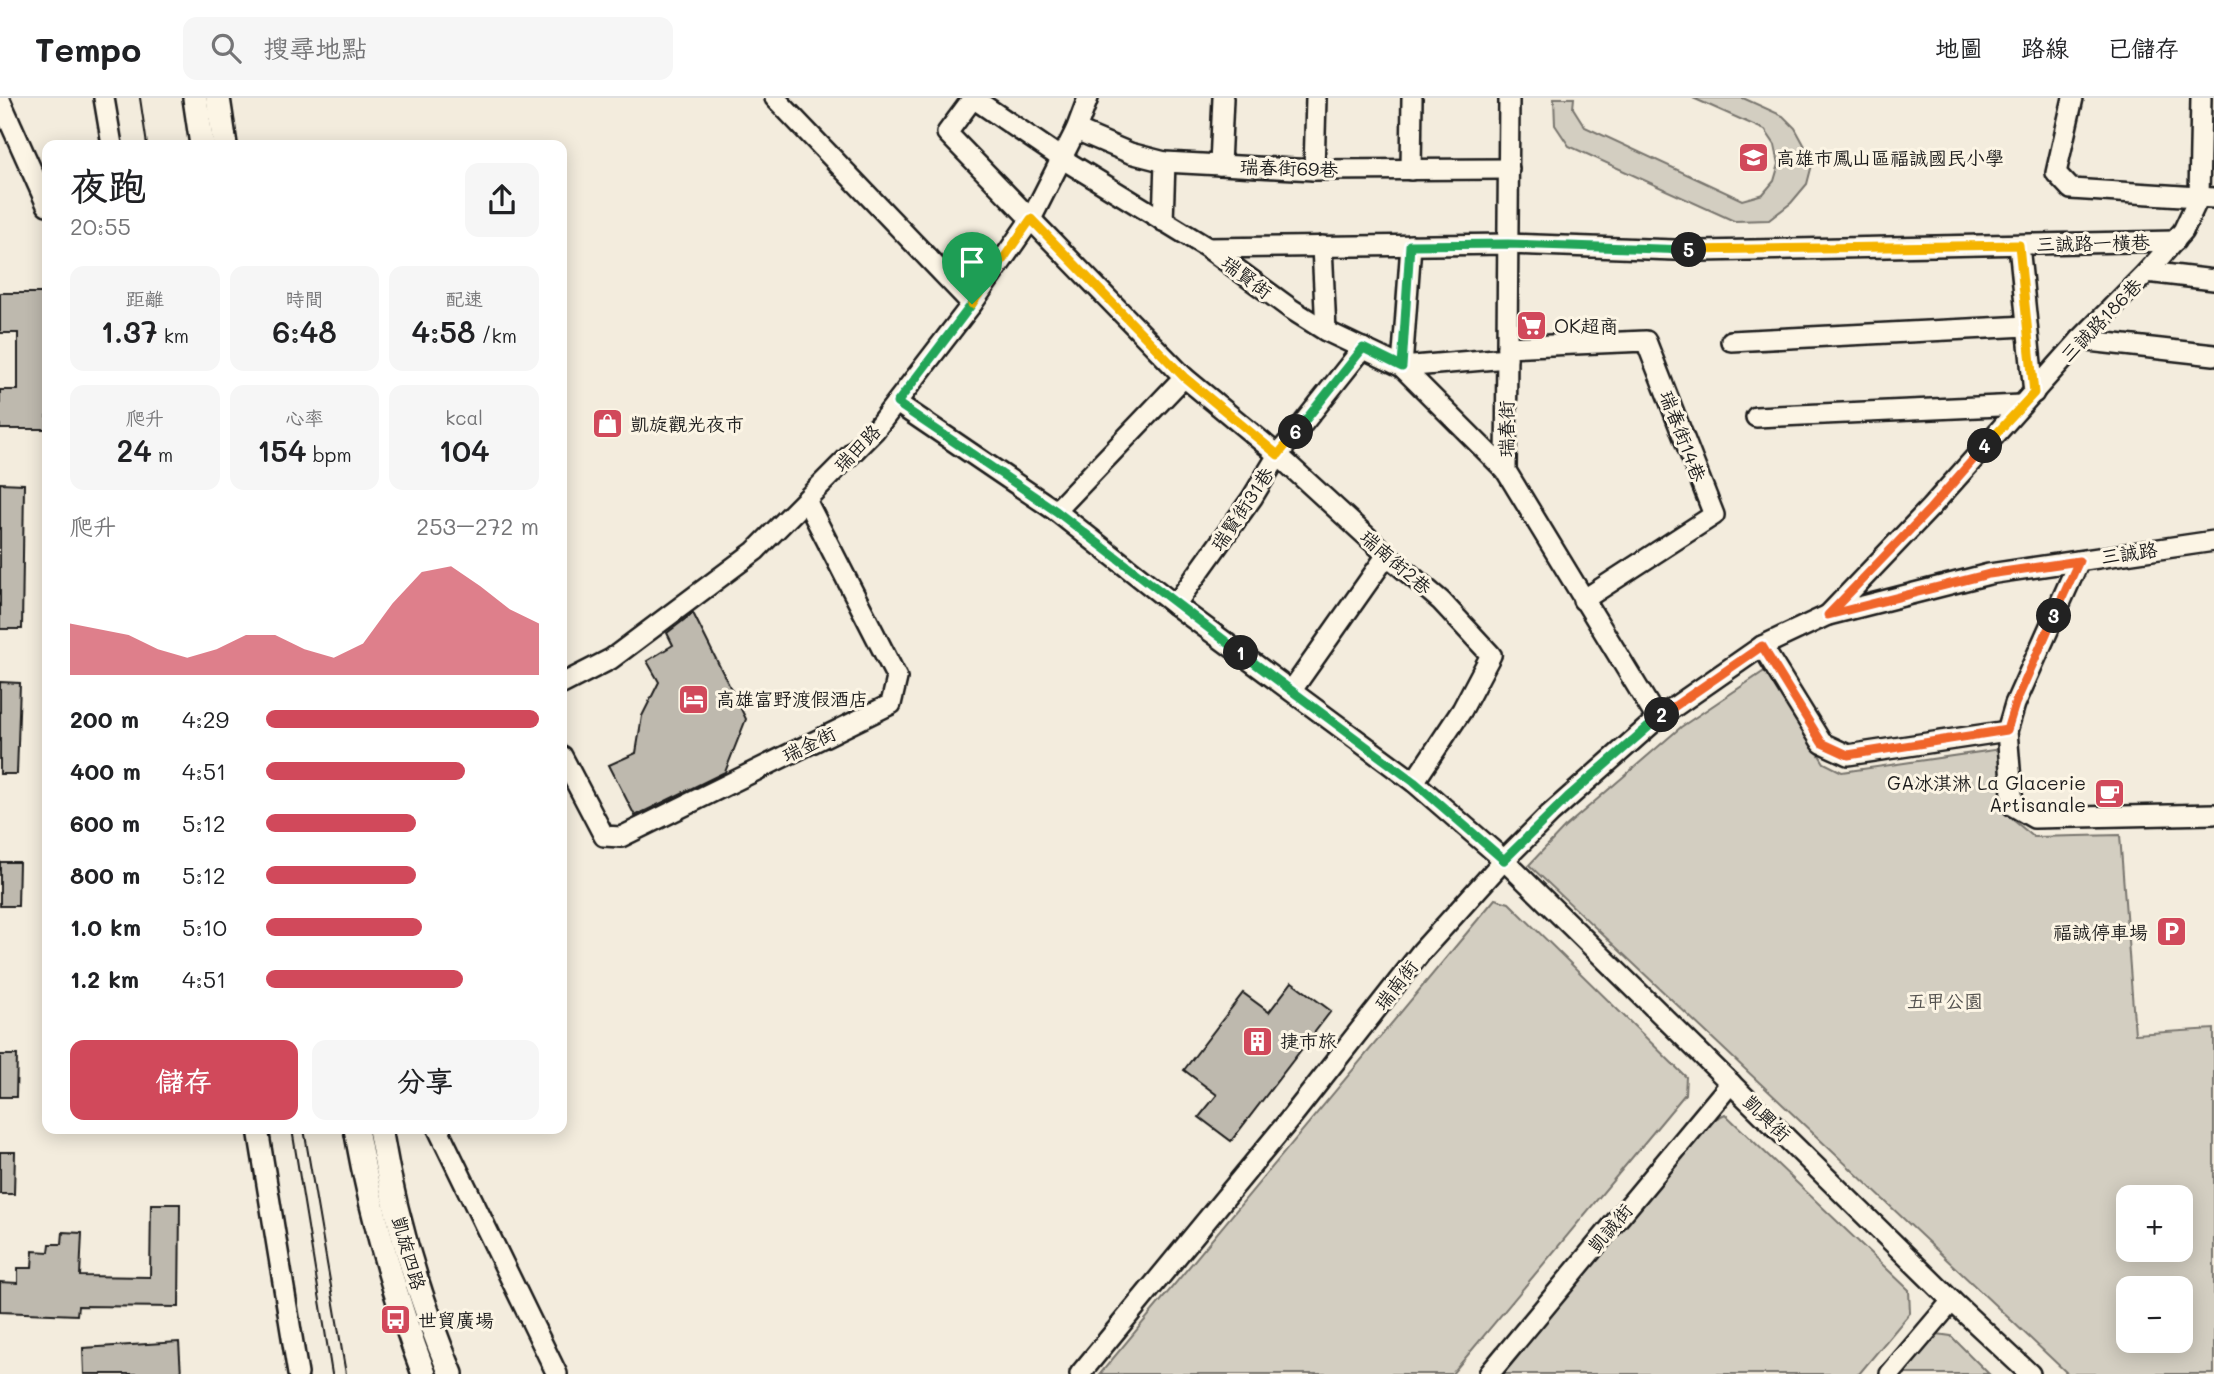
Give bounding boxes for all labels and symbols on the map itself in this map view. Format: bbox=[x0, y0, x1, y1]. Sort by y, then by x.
school or university icon: 高雄市鳳山區福誠國民小學 bbox=[1736, 141, 1770, 175]
place label: 高雄市鳳山區福誠國民小學 bbox=[1776, 145, 2004, 170]
street label: 瑞春街69巷 bbox=[1239, 153, 1339, 182]
street label: 三誠路一橫巷 bbox=[2036, 229, 2150, 256]
pin bbox=[942, 232, 1002, 304]
pin: 5 bbox=[1672, 232, 1706, 268]
street label: 瑞賢街 bbox=[1217, 249, 1278, 304]
street label: 三誠路186巷 bbox=[2054, 272, 2147, 367]
supermarket icon: OK超商 bbox=[1514, 309, 1548, 343]
place label: OK超商 bbox=[1554, 313, 1619, 338]
street label: 瑞春街14巷 bbox=[1655, 387, 1712, 485]
street label: 瑞春街 bbox=[1493, 400, 1518, 458]
shop icon: 凱旋觀光夜市 bbox=[590, 407, 624, 441]
place label: 凱旋觀光夜市 bbox=[630, 411, 744, 436]
pin: 6 bbox=[1278, 414, 1314, 450]
street label: 瑞田路 bbox=[828, 418, 885, 477]
pin: 4 bbox=[1968, 428, 2002, 464]
street label: 瑞賢街31巷 bbox=[1204, 462, 1279, 555]
street label: 瑞南街2巷 bbox=[1355, 524, 1437, 599]
street label: 三誠路 bbox=[2099, 536, 2159, 569]
pin: 3 bbox=[2036, 598, 2072, 634]
pin: 1 bbox=[1224, 636, 1258, 670]
hotel icon: 高雄富野渡假酒店 bbox=[676, 682, 710, 716]
place label: 高雄富野渡假酒店 bbox=[716, 686, 868, 711]
pin: 2 bbox=[1644, 698, 1680, 732]
street label: 瑞金街 bbox=[778, 720, 840, 767]
place label: GA冰淇淋 La Glacerie Artisanale bbox=[1887, 770, 2086, 817]
cafe icon: GA冰淇淋 La Glacerie Artisanale bbox=[2092, 777, 2126, 811]
parking icon: 福誠停車場 bbox=[2154, 915, 2188, 949]
place label: 福誠停車場 bbox=[2053, 919, 2148, 944]
street label: 瑞南街 bbox=[1368, 955, 1423, 1015]
park label: 五甲公園 bbox=[1907, 988, 1983, 1013]
building icon: 捷市旅 bbox=[1240, 1024, 1274, 1058]
place label: 捷市旅 bbox=[1280, 1028, 1337, 1053]
street label: 凱興街 bbox=[1738, 1089, 1797, 1146]
street label: 凱誠街 bbox=[1582, 1198, 1638, 1258]
street label: 凱旋四路 bbox=[387, 1213, 432, 1293]
bus stop icon: 世貿廣場 bbox=[378, 1303, 412, 1337]
place label: 世貿廣場 bbox=[418, 1307, 494, 1332]

